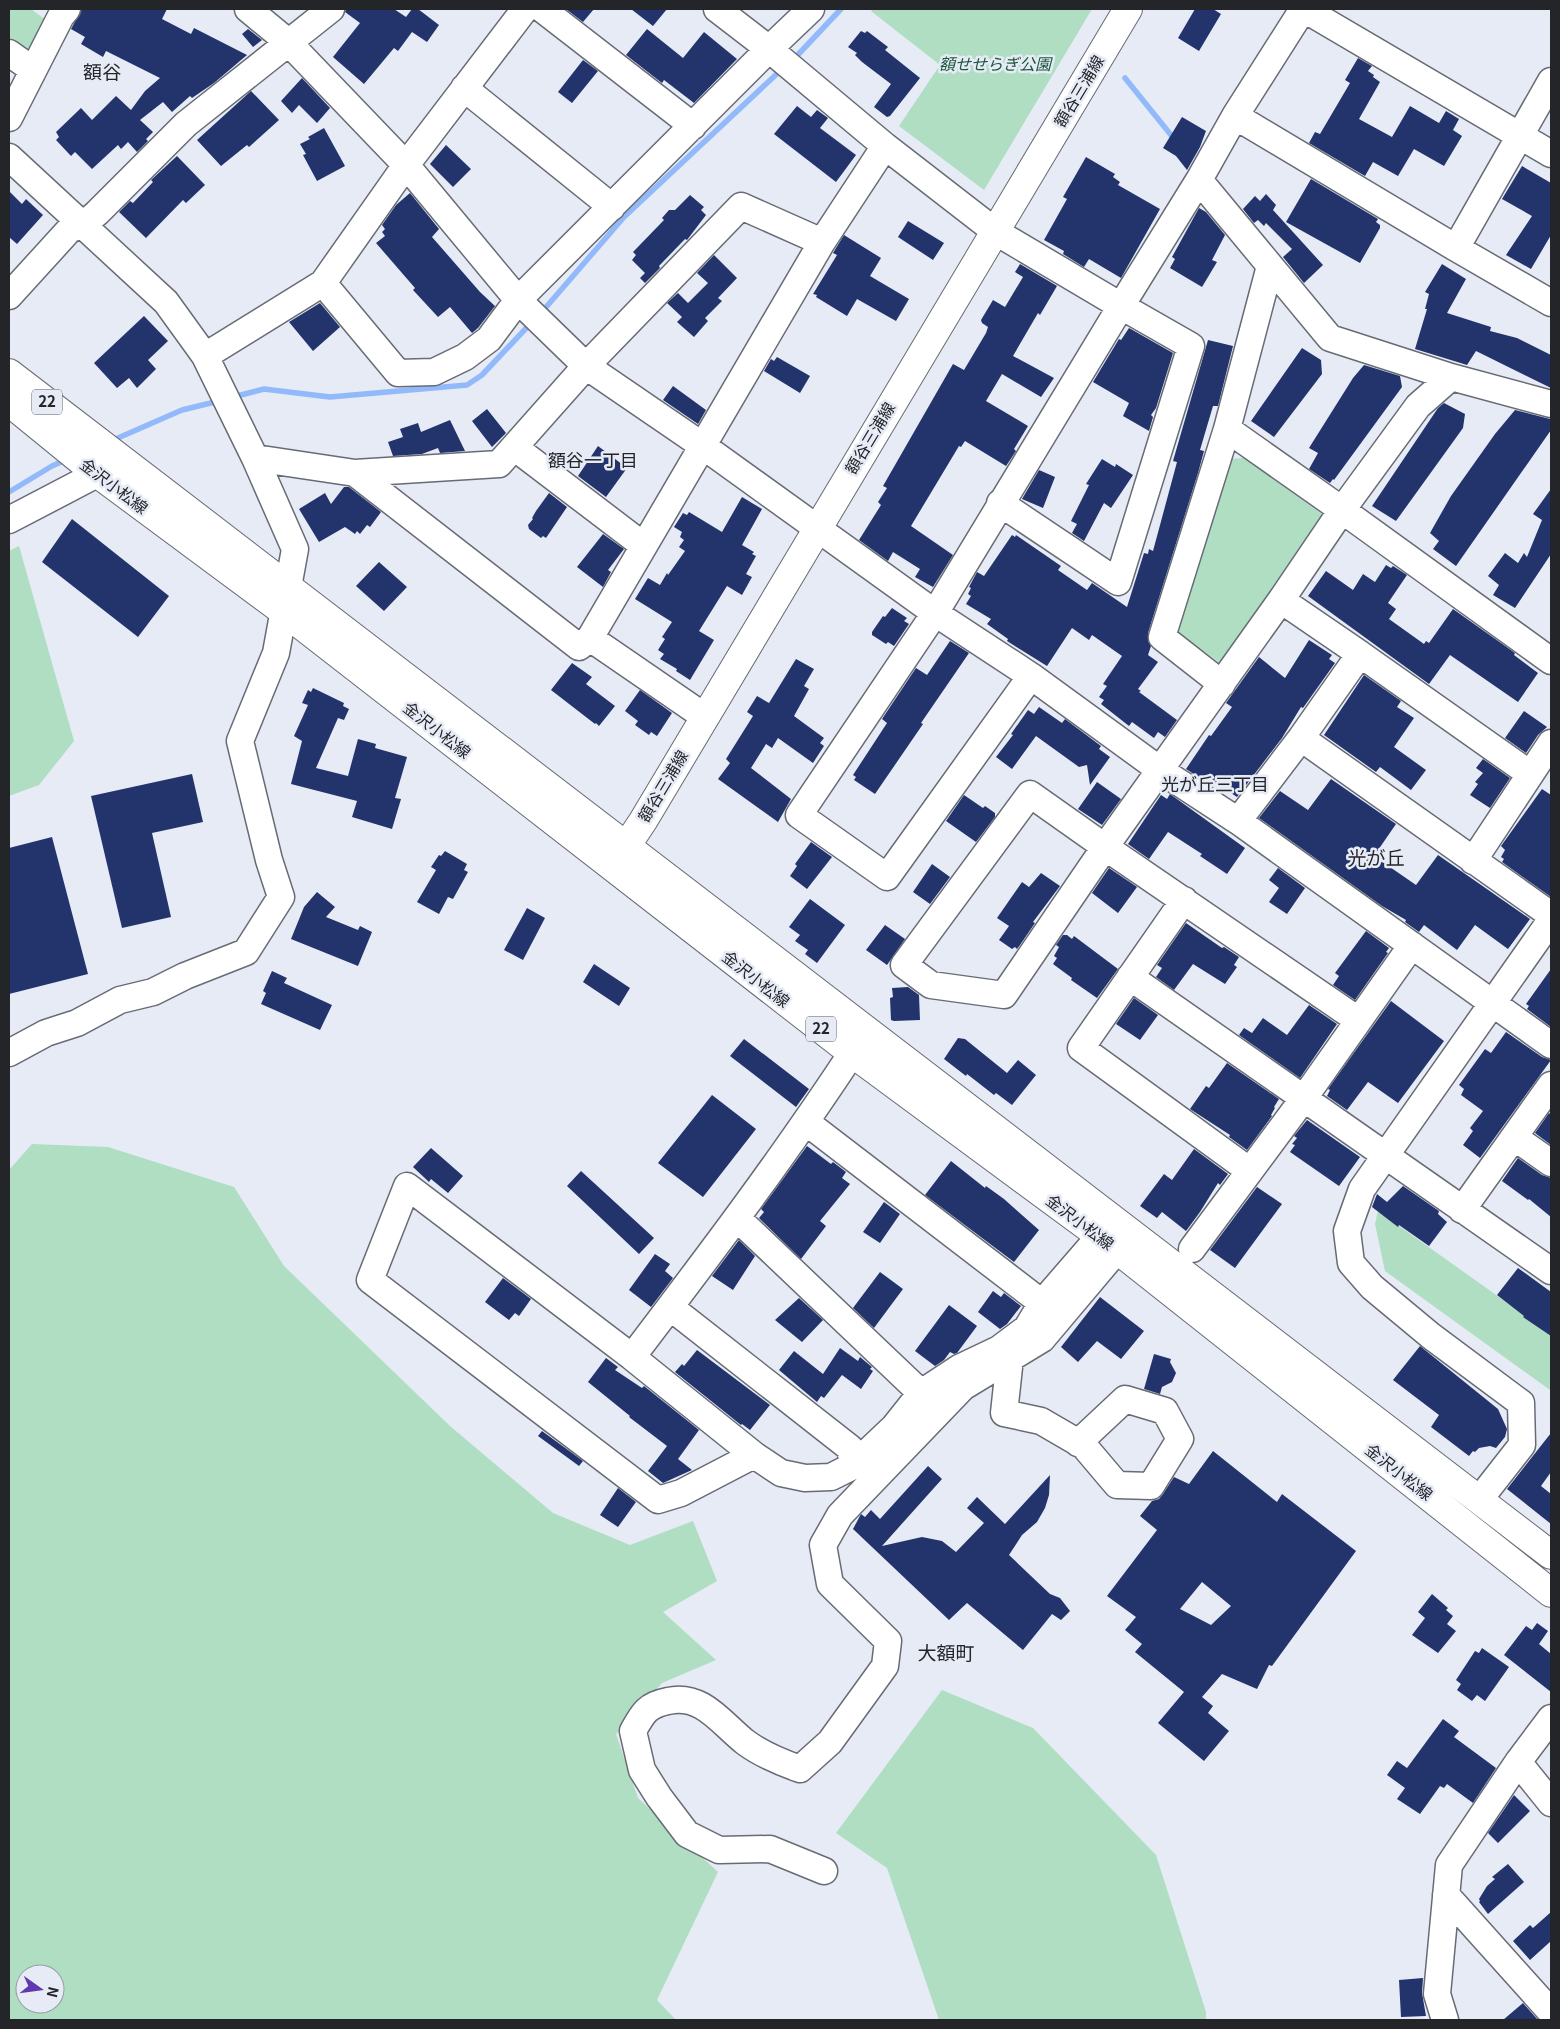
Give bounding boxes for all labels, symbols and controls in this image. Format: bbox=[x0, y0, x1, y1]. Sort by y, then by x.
street label: 額谷三浦線 bbox=[1047, 50, 1109, 131]
park label: 額せせらぎ公園 bbox=[939, 51, 1053, 75]
district label: 額谷 bbox=[83, 57, 121, 84]
road number: 22 bbox=[32, 390, 62, 414]
street label: 額谷三浦線 bbox=[838, 397, 900, 478]
district label: 額谷一丁目 bbox=[548, 446, 638, 472]
street label: 金沢小松線 bbox=[75, 452, 154, 519]
street label: 金沢小松線 bbox=[399, 695, 477, 763]
street label: 額谷三浦線 bbox=[631, 745, 693, 826]
district label: 光が丘三丁目 bbox=[1161, 770, 1269, 796]
district label: 光が丘 bbox=[1347, 843, 1405, 870]
street label: 金沢小松線 bbox=[718, 944, 796, 1012]
road number: 22 bbox=[806, 1016, 836, 1042]
street label: 金沢小松線 bbox=[1041, 1188, 1120, 1255]
street label: 金沢小松線 bbox=[1361, 1437, 1439, 1505]
district label: 大額町 bbox=[917, 1638, 975, 1665]
north arrow bbox=[15, 1964, 65, 2014]
text: N bbox=[43, 1985, 65, 2000]

